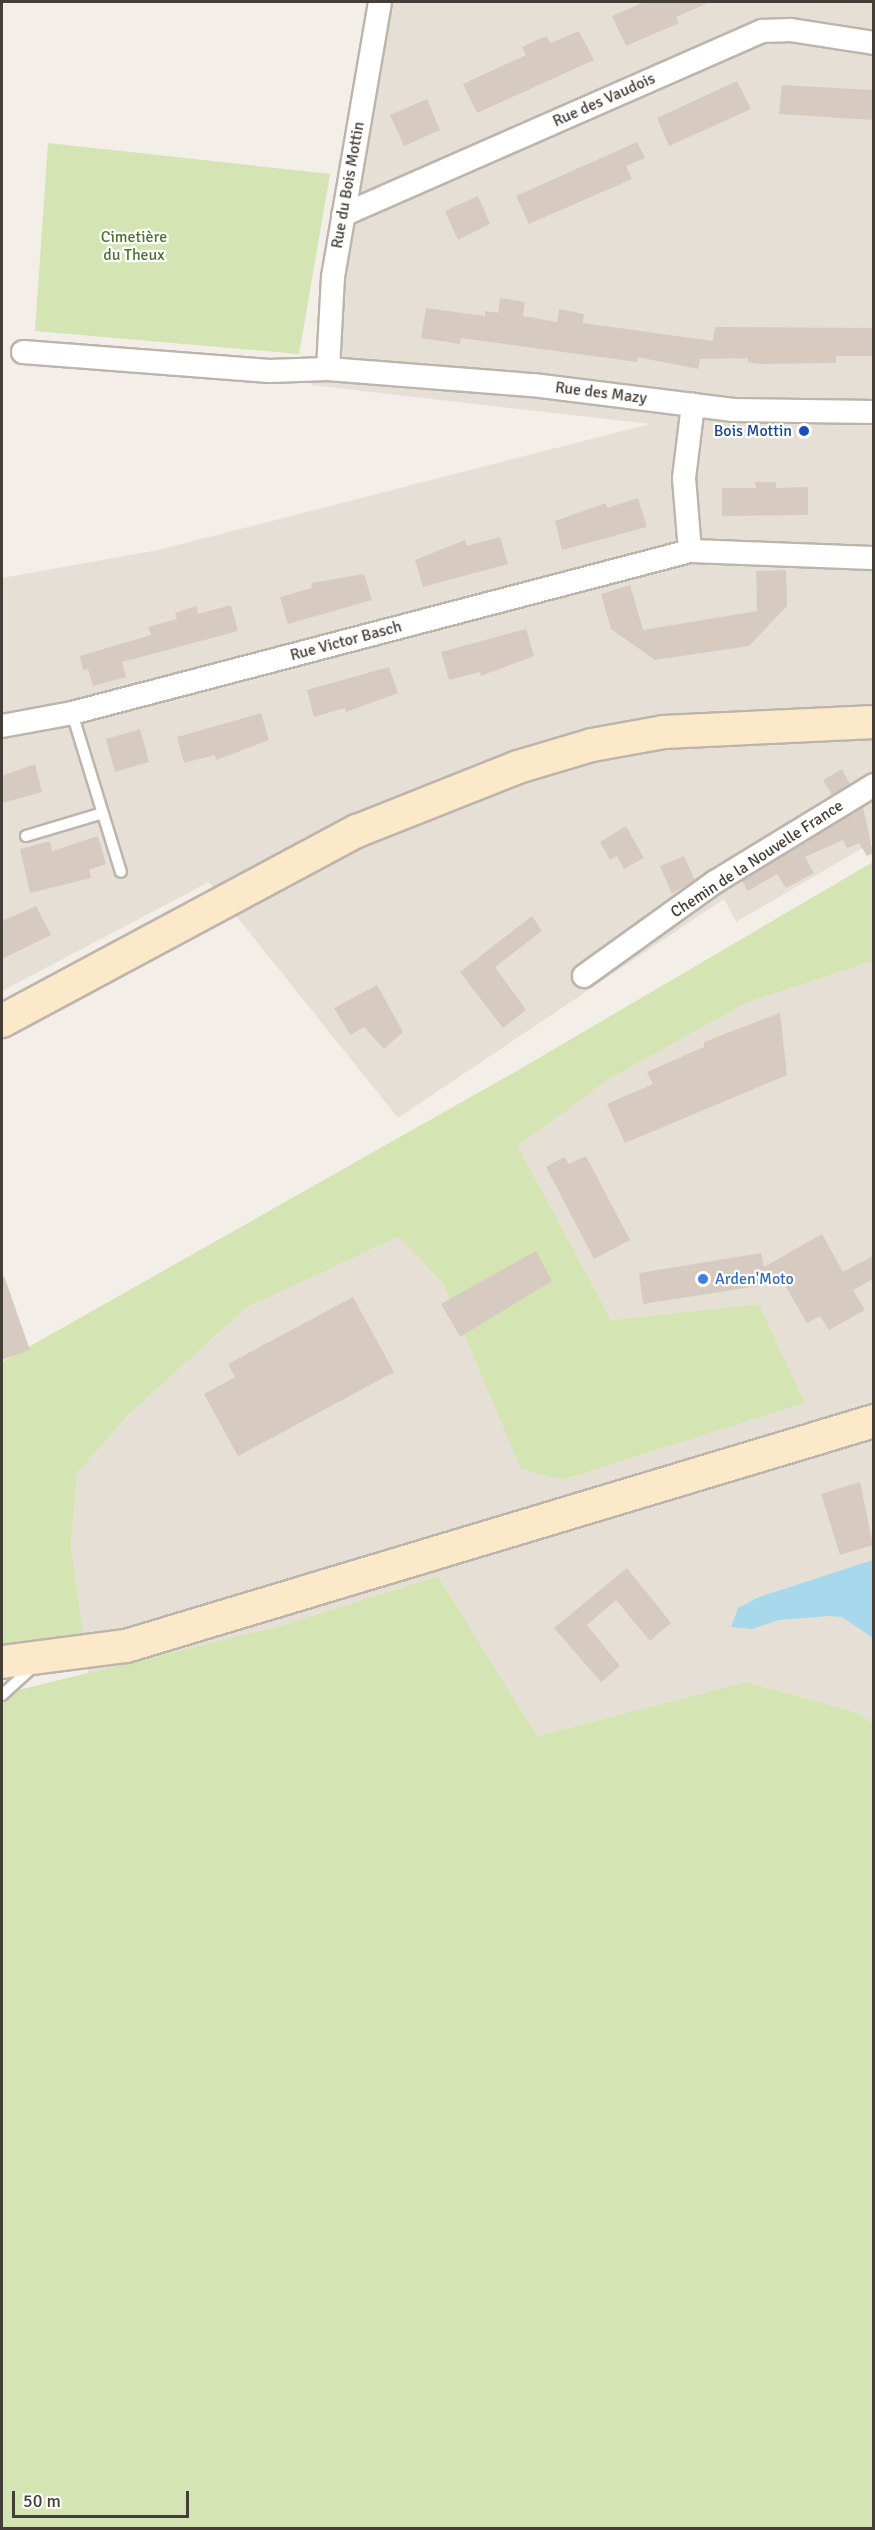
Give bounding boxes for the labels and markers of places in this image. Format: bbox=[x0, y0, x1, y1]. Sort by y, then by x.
place label: Bois Mottin bbox=[714, 421, 792, 441]
marker: Bois Mottin bbox=[797, 424, 811, 438]
place label: Arden'Moto bbox=[715, 1269, 794, 1289]
marker: Arden'Moto bbox=[696, 1272, 710, 1286]

